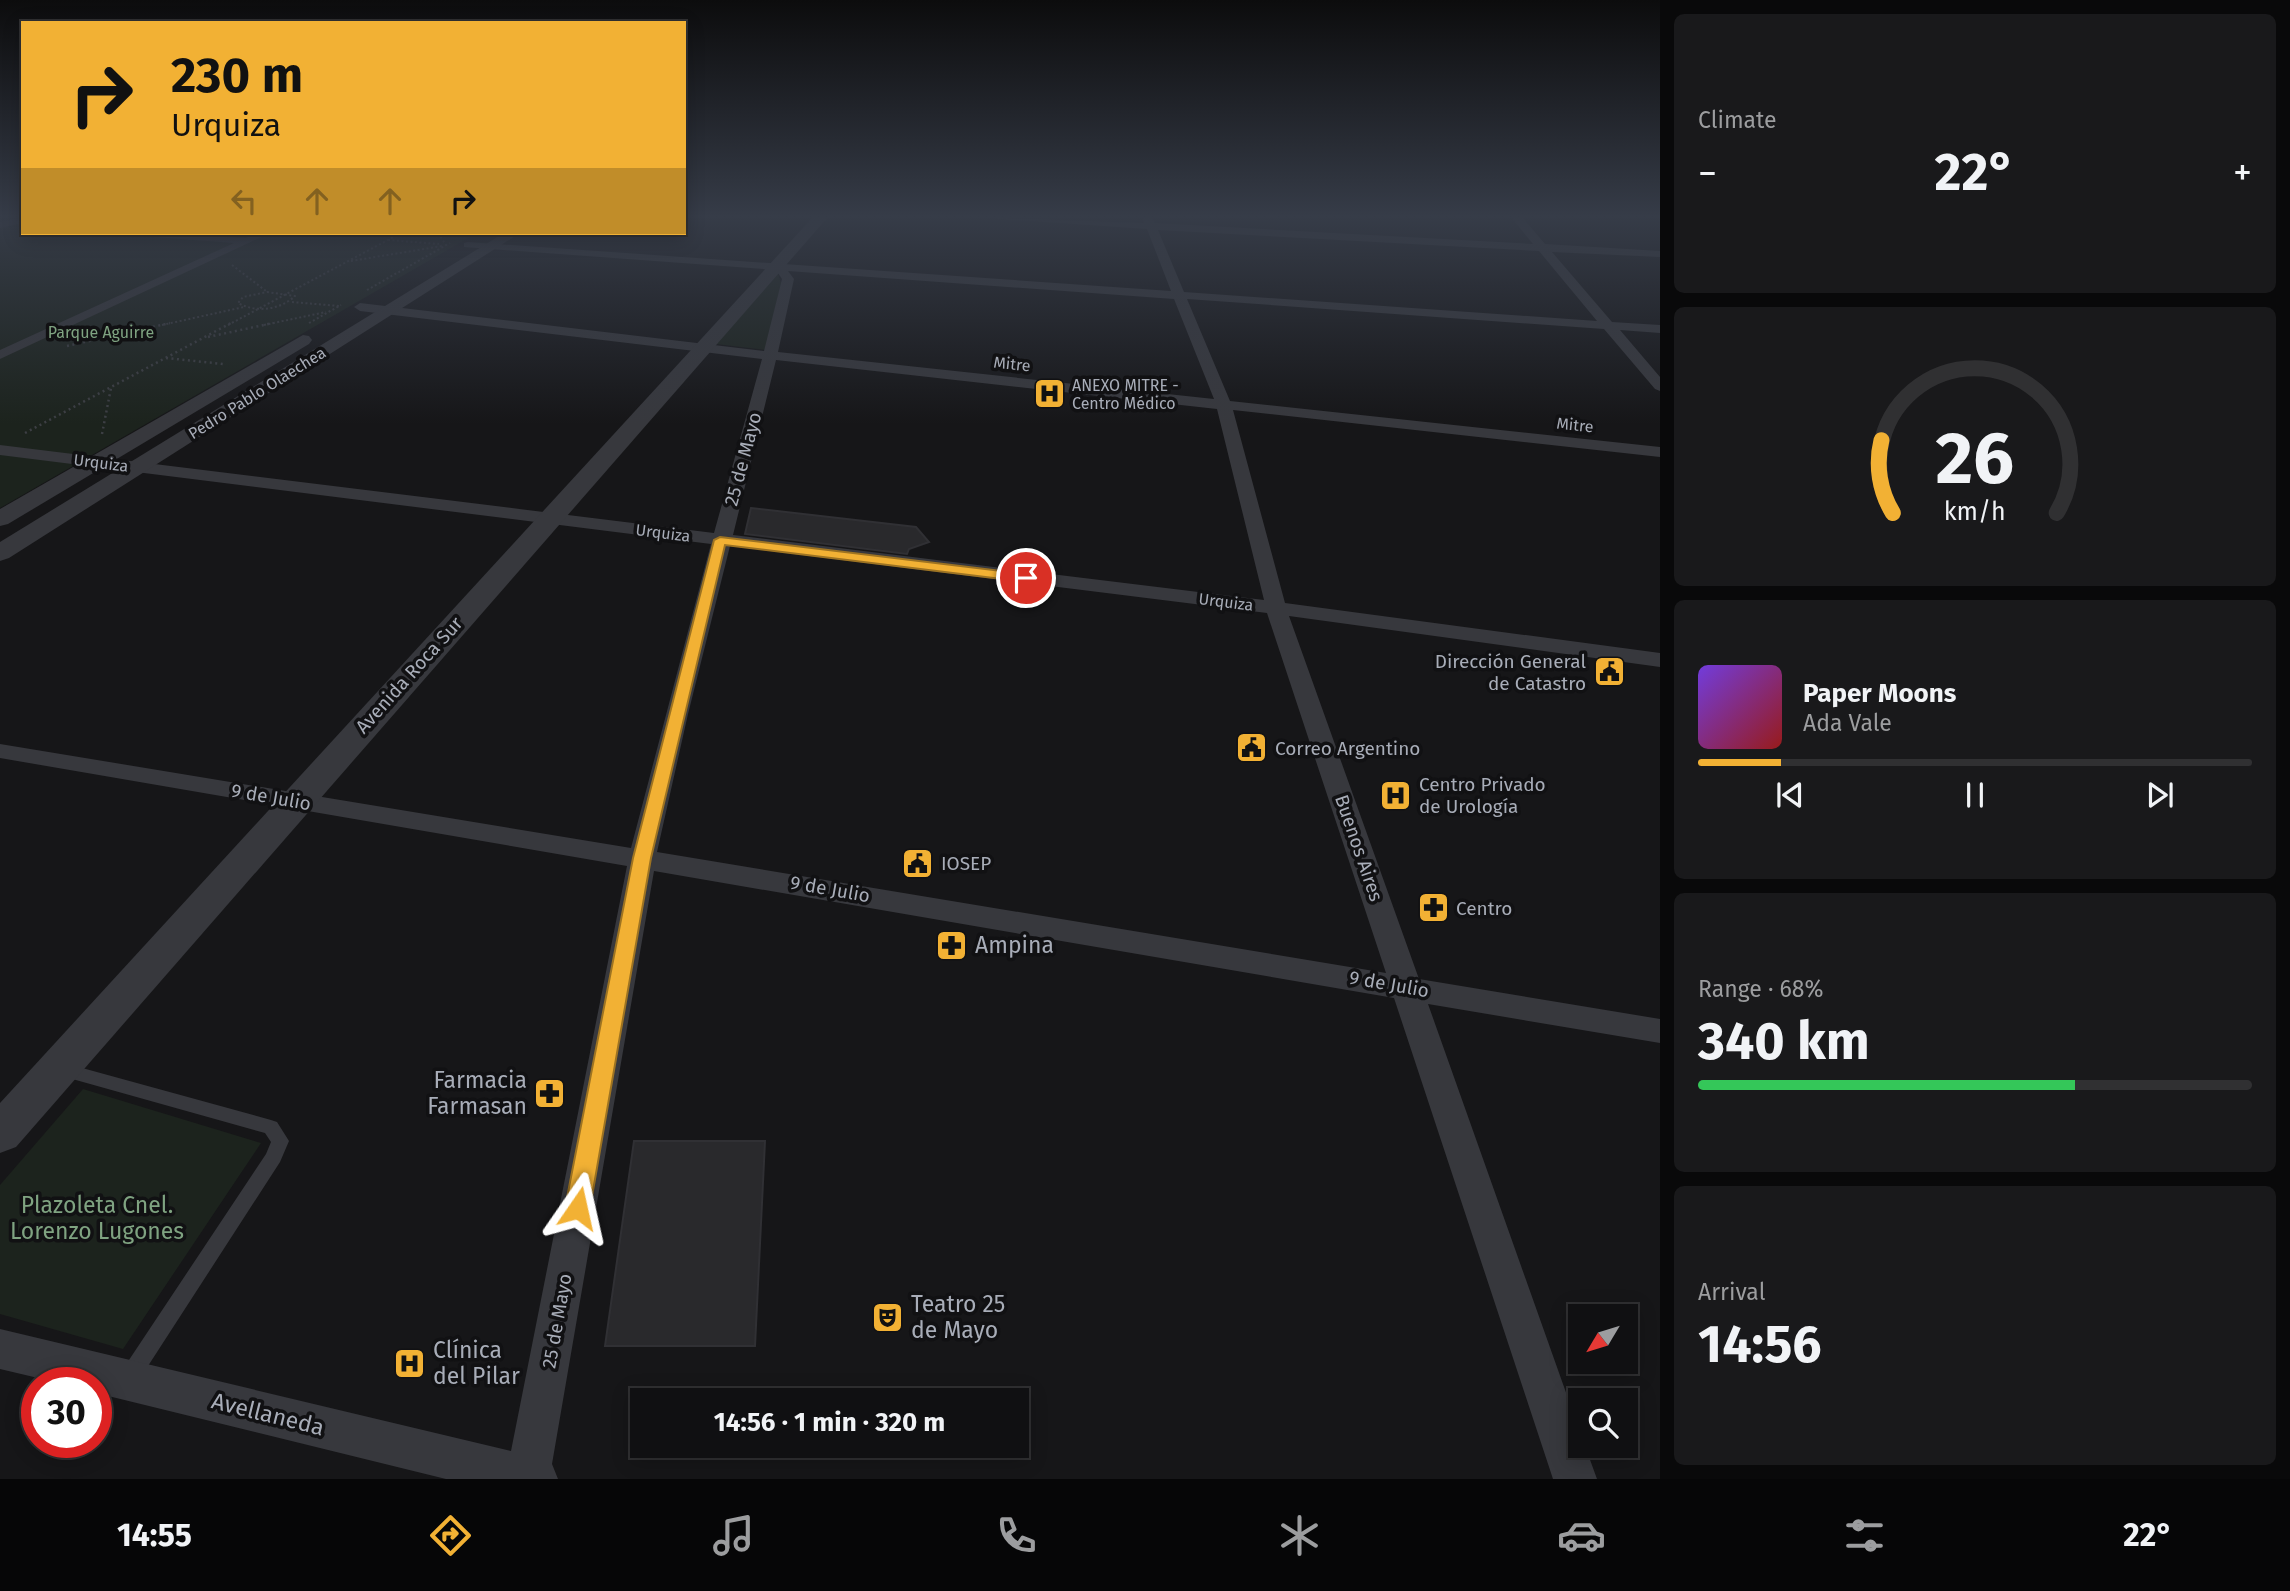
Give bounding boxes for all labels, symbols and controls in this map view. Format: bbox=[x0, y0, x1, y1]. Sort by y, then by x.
text: 230 m bbox=[171, 46, 303, 105]
icon: right bbox=[56, 49, 147, 140]
text: Urquiza bbox=[171, 106, 281, 144]
text: Climate bbox=[1698, 106, 1777, 134]
text: 22° bbox=[1935, 141, 2015, 204]
text: − bbox=[1698, 150, 1717, 196]
text: + bbox=[2233, 150, 2252, 196]
icon: left bbox=[225, 182, 263, 220]
icon: ahead bbox=[298, 182, 336, 220]
icon: ahead bbox=[371, 182, 409, 220]
icon: right bbox=[444, 182, 482, 220]
park label: Parque Aguirre bbox=[48, 323, 154, 342]
street label: Pedro Pablo Olaechea bbox=[185, 343, 329, 443]
street label: Mitre bbox=[993, 353, 1031, 375]
place label: ANEXO MITRE - Centro Médico bbox=[1072, 376, 1179, 413]
hospital icon: ANEXO MITRE - Centro Médico bbox=[1032, 377, 1066, 411]
street label: 25 de Mayo bbox=[719, 410, 767, 508]
street label: Mitre bbox=[1556, 414, 1594, 436]
text: 26 bbox=[1936, 415, 2014, 502]
street label: Urquiza bbox=[72, 450, 130, 476]
text: km/h bbox=[1944, 496, 2006, 526]
street label: Urquiza bbox=[634, 520, 692, 546]
pin bbox=[996, 548, 1056, 608]
icon: arrive bbox=[1007, 559, 1045, 597]
street label: Urquiza bbox=[1197, 589, 1255, 615]
street label: Avenida Roca Sur bbox=[351, 611, 468, 738]
place label: Dirección General de Catastro bbox=[1435, 650, 1586, 695]
public building icon: Dirección General de Catastro bbox=[1592, 655, 1626, 689]
text: Paper Moons bbox=[1803, 678, 1956, 709]
text: Ada Vale bbox=[1803, 709, 1892, 737]
public building icon: Correo Argentino bbox=[1235, 731, 1269, 765]
place label: Correo Argentino bbox=[1275, 737, 1420, 760]
place label: Centro Privado de Urología bbox=[1419, 773, 1546, 818]
icon: previous bbox=[1771, 776, 1809, 814]
icon: pause bbox=[1956, 776, 1994, 814]
icon: next bbox=[2141, 776, 2179, 814]
hospital icon: Centro Privado de Urología bbox=[1379, 778, 1413, 812]
street label: 9 de Julio bbox=[229, 779, 313, 815]
street label: Buenos Aires bbox=[1330, 792, 1388, 904]
public building icon: IOSEP bbox=[901, 846, 935, 880]
place label: IOSEP bbox=[941, 852, 991, 875]
street label: 9 de Julio bbox=[788, 871, 872, 907]
pharmacy icon: Centro bbox=[1416, 891, 1450, 925]
place label: Centro bbox=[1456, 897, 1512, 920]
pharmacy icon: Ampina bbox=[935, 928, 969, 962]
place label: Ampina bbox=[975, 931, 1054, 959]
street label: 9 de Julio bbox=[1347, 966, 1431, 1002]
text: Range · 68% bbox=[1698, 975, 1823, 1003]
text: 340 km bbox=[1698, 1010, 1870, 1073]
place label: Farmacia Farmasan bbox=[427, 1066, 527, 1120]
pharmacy icon: Farmacia Farmasan bbox=[533, 1076, 567, 1110]
position arrow bbox=[541, 1171, 615, 1245]
park label: Plazoleta Cnel. Lorenzo Lugones bbox=[10, 1191, 184, 1245]
street label: 25 de Mayo bbox=[537, 1272, 577, 1370]
text: Arrival bbox=[1698, 1278, 1765, 1306]
place label: Teatro 25 de Mayo bbox=[911, 1290, 1005, 1344]
theatre icon: Teatro 25 de Mayo bbox=[871, 1300, 905, 1334]
north arrow bbox=[1568, 1304, 1638, 1374]
map controls bbox=[1568, 1304, 1638, 1458]
text: 14:56 bbox=[1698, 1313, 1822, 1376]
place label: Clínica del Pilar bbox=[433, 1336, 520, 1390]
hospital icon: Clínica del Pilar bbox=[393, 1346, 427, 1380]
speed limit sign: 30 bbox=[21, 1367, 112, 1458]
street label: Avellaneda bbox=[209, 1386, 327, 1442]
button: search bbox=[1568, 1388, 1638, 1458]
text: 14:56 · 1 min · 320 m bbox=[714, 1407, 945, 1438]
icon: directions bbox=[426, 1511, 475, 1560]
icon: music bbox=[709, 1511, 758, 1560]
icon: phone bbox=[992, 1511, 1041, 1560]
icon: climate bbox=[1275, 1511, 1324, 1560]
icon: car bbox=[1557, 1511, 1606, 1560]
icon: filters bbox=[1840, 1511, 1889, 1560]
text: 14:55 bbox=[117, 1516, 192, 1554]
text: 22° bbox=[2123, 1516, 2173, 1554]

